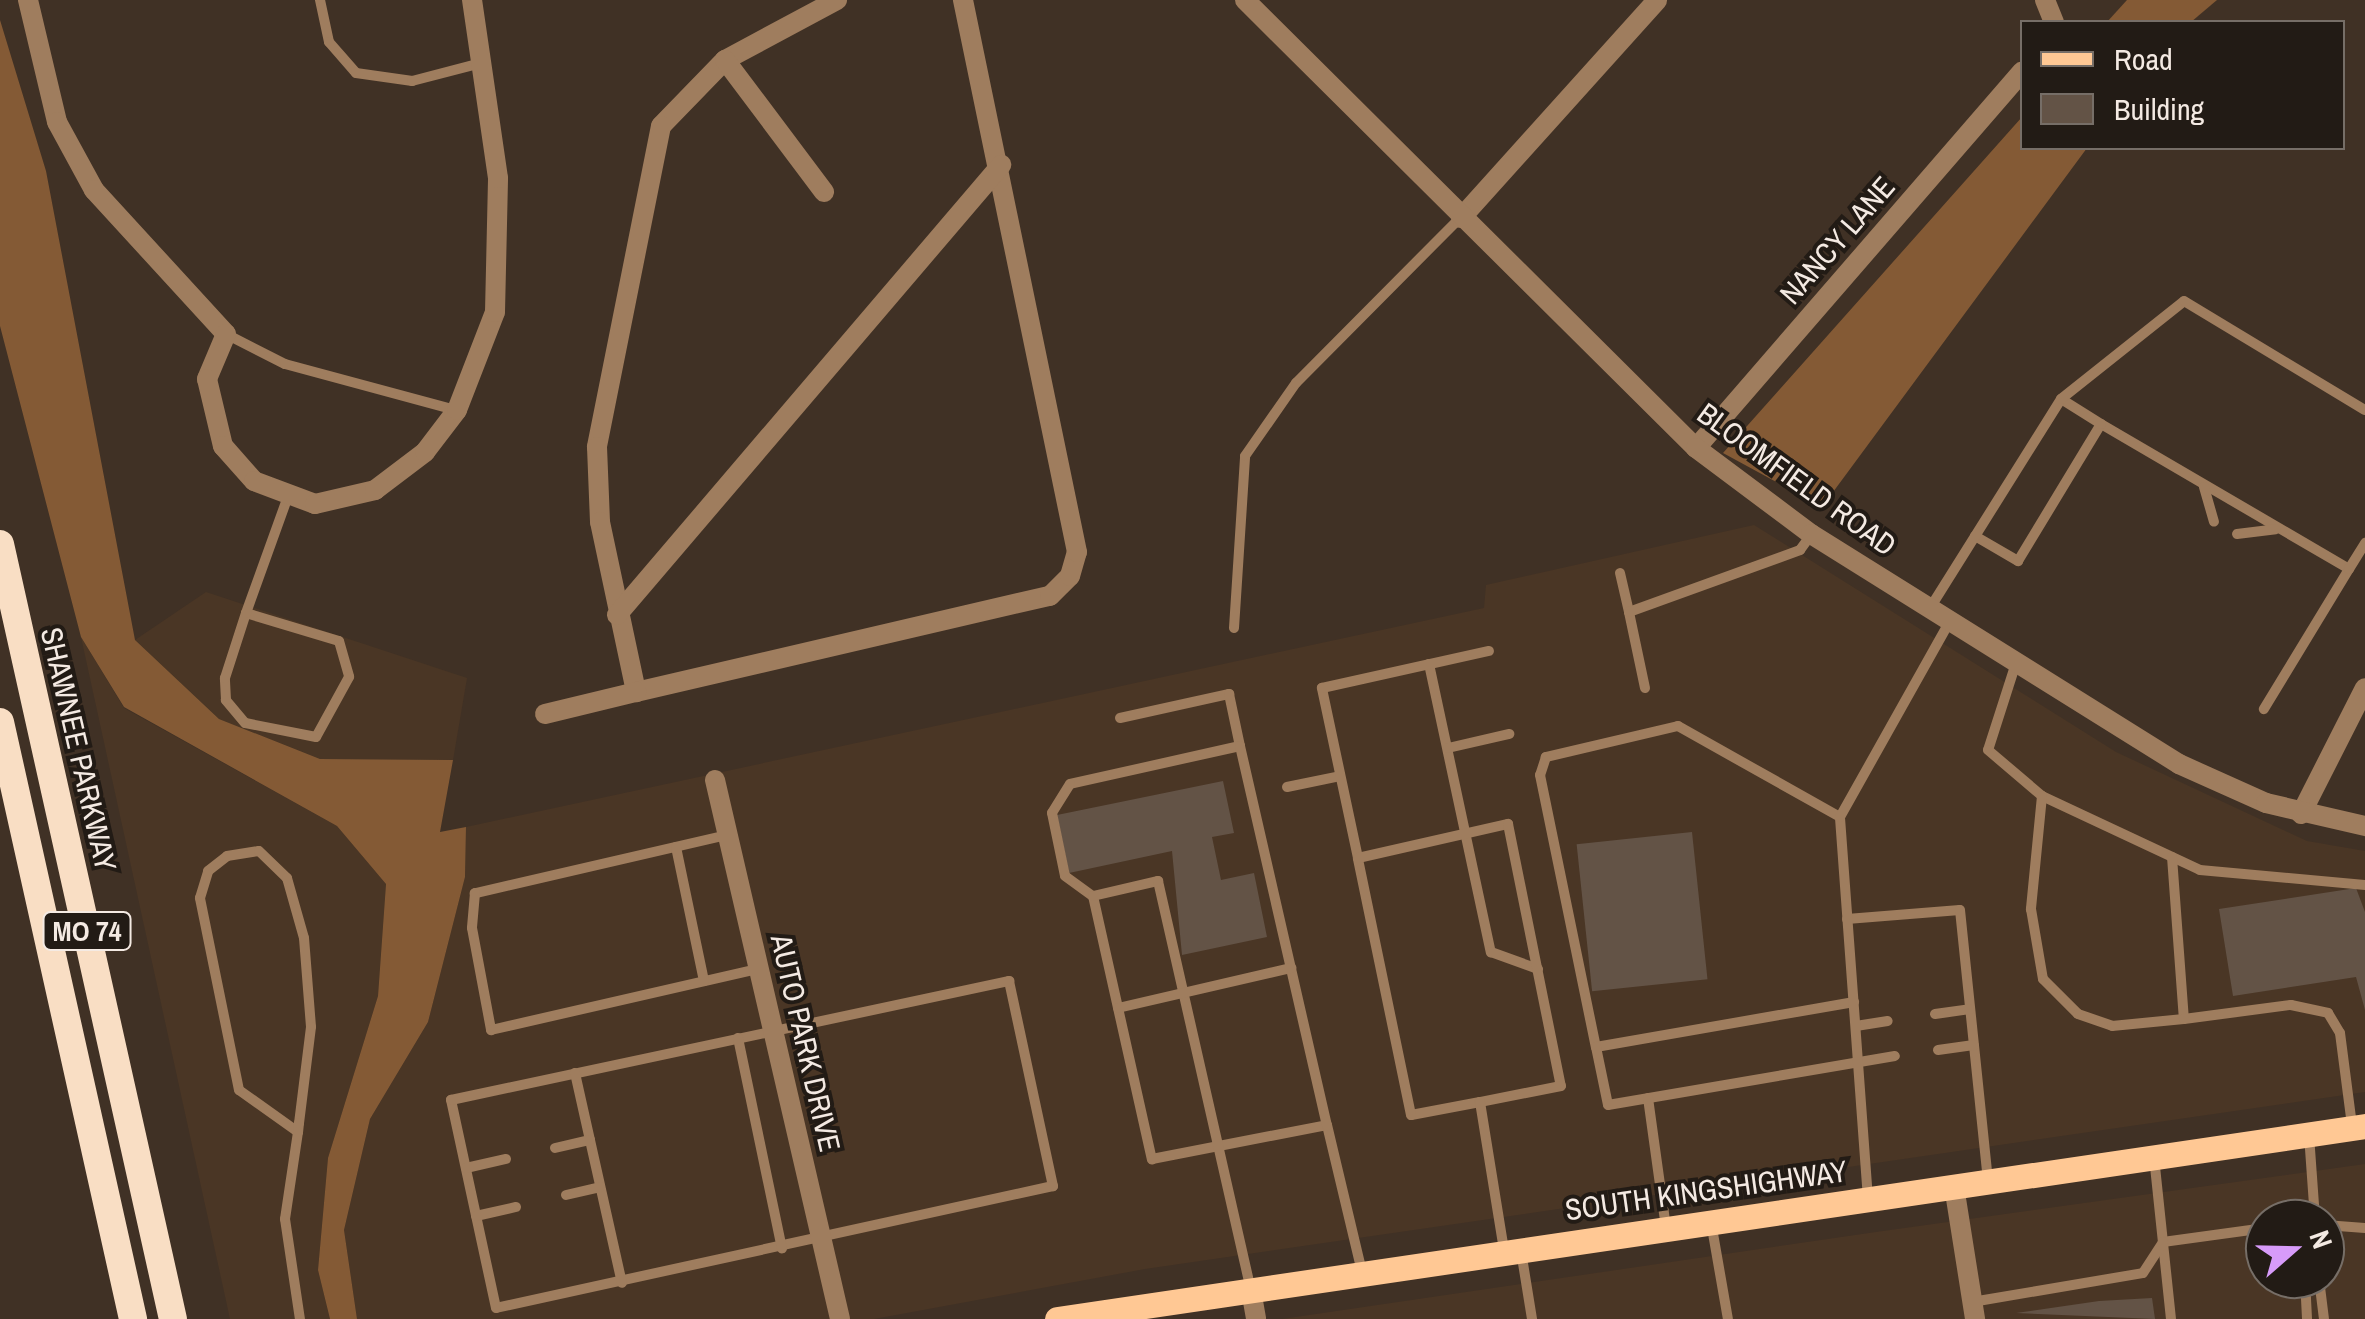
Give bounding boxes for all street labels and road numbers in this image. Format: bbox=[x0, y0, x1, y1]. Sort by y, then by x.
street label: NANCY LANE bbox=[1772, 169, 1902, 311]
street label: BLOOMFIELD ROAD bbox=[1691, 395, 1903, 563]
street label: SHAWNEE PARKWAY bbox=[33, 624, 125, 874]
road number: MO 74 bbox=[42, 908, 132, 954]
street label: AUTO PARK DRIVE bbox=[763, 931, 849, 1155]
street label: SOUTH KINGSHIGHWAY bbox=[1563, 1152, 1849, 1228]

